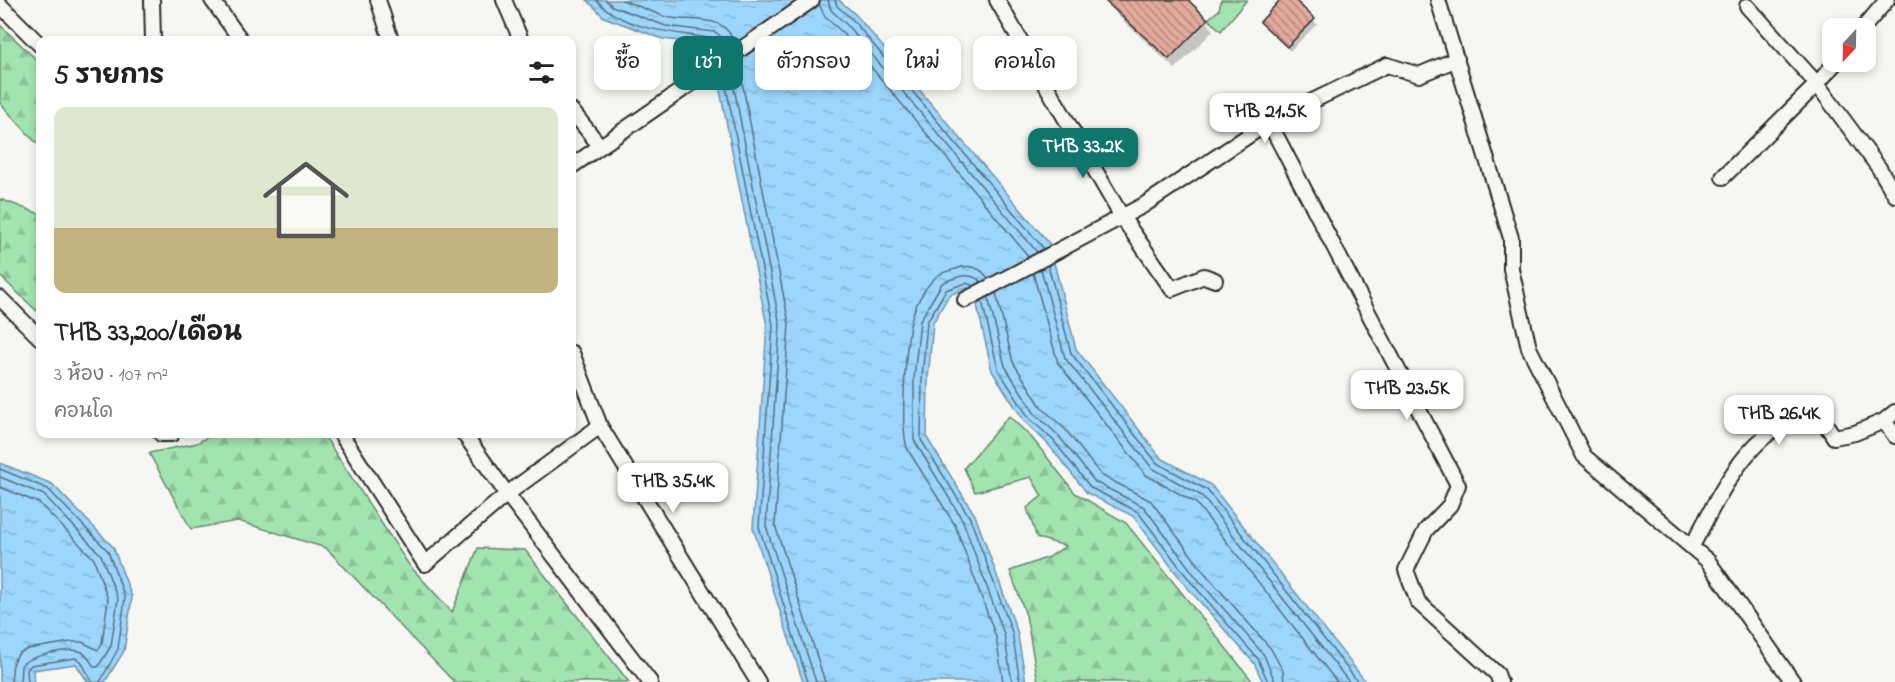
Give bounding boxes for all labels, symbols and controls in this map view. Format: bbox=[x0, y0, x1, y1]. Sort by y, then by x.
north arrow bbox=[1822, 18, 1876, 72]
map controls bbox=[1822, 18, 1876, 72]
chip: ซื้อ bbox=[594, 36, 661, 90]
chip: เช่า bbox=[673, 36, 743, 90]
chip: ตัวกรอง bbox=[755, 36, 872, 90]
chip: ใหม่ bbox=[884, 36, 961, 90]
chip: คอนโด bbox=[973, 36, 1077, 90]
icon: filters bbox=[525, 56, 558, 89]
text: 5 รายการ bbox=[54, 58, 164, 96]
pin: THB 21.5K bbox=[1196, 93, 1334, 144]
text: THB 21.5K bbox=[1223, 98, 1307, 127]
pin: THB 33.2K bbox=[1014, 128, 1152, 179]
text: THB 33.2K bbox=[1042, 133, 1124, 162]
icon: home bbox=[252, 146, 360, 254]
text: THB 33,200/เดือน bbox=[54, 315, 242, 353]
text: 3 ห้อง · 107 m² bbox=[54, 361, 168, 390]
pin: THB 23.5K bbox=[1338, 370, 1476, 421]
text: THB 23.5K bbox=[1365, 375, 1449, 404]
pin: THB 26.4K bbox=[1710, 395, 1848, 446]
text: คอนโด bbox=[54, 398, 113, 427]
text: THB 26.4K bbox=[1738, 400, 1820, 429]
pin: THB 35.4K bbox=[604, 463, 742, 514]
text: THB 35.4K bbox=[631, 468, 715, 497]

